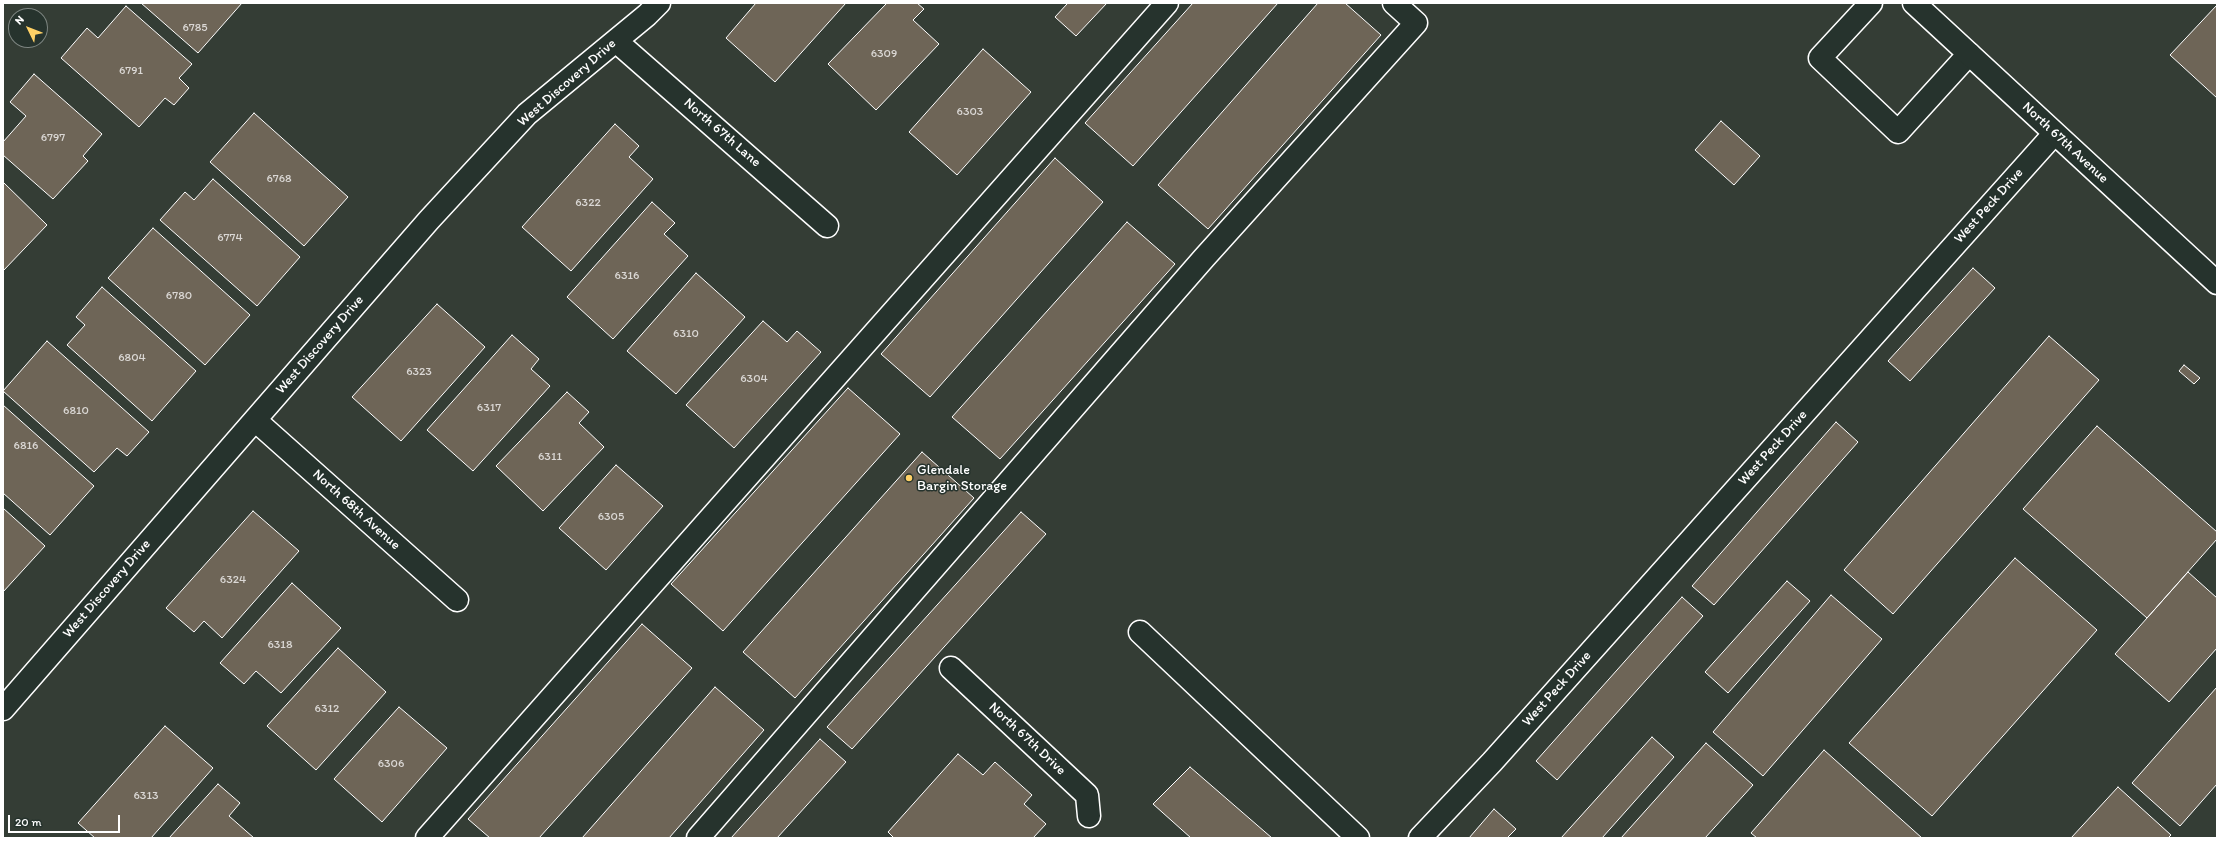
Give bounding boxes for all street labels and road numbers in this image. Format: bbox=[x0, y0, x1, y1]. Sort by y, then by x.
street label: West Discovery Drive bbox=[514, 36, 620, 130]
street label: North 67th Lane bbox=[680, 95, 764, 171]
street label: North 67th Avenue bbox=[2018, 99, 2112, 187]
street label: West Peck Drive bbox=[1951, 165, 2027, 247]
street label: West Discovery Drive bbox=[273, 292, 367, 398]
street label: West Peck Drive bbox=[1735, 407, 1811, 489]
street label: North 68th Avenue bbox=[309, 466, 403, 554]
street label: West Discovery Drive bbox=[60, 536, 154, 642]
street label: West Peck Drive bbox=[1519, 648, 1595, 730]
street label: North 67th Drive bbox=[985, 699, 1069, 779]

